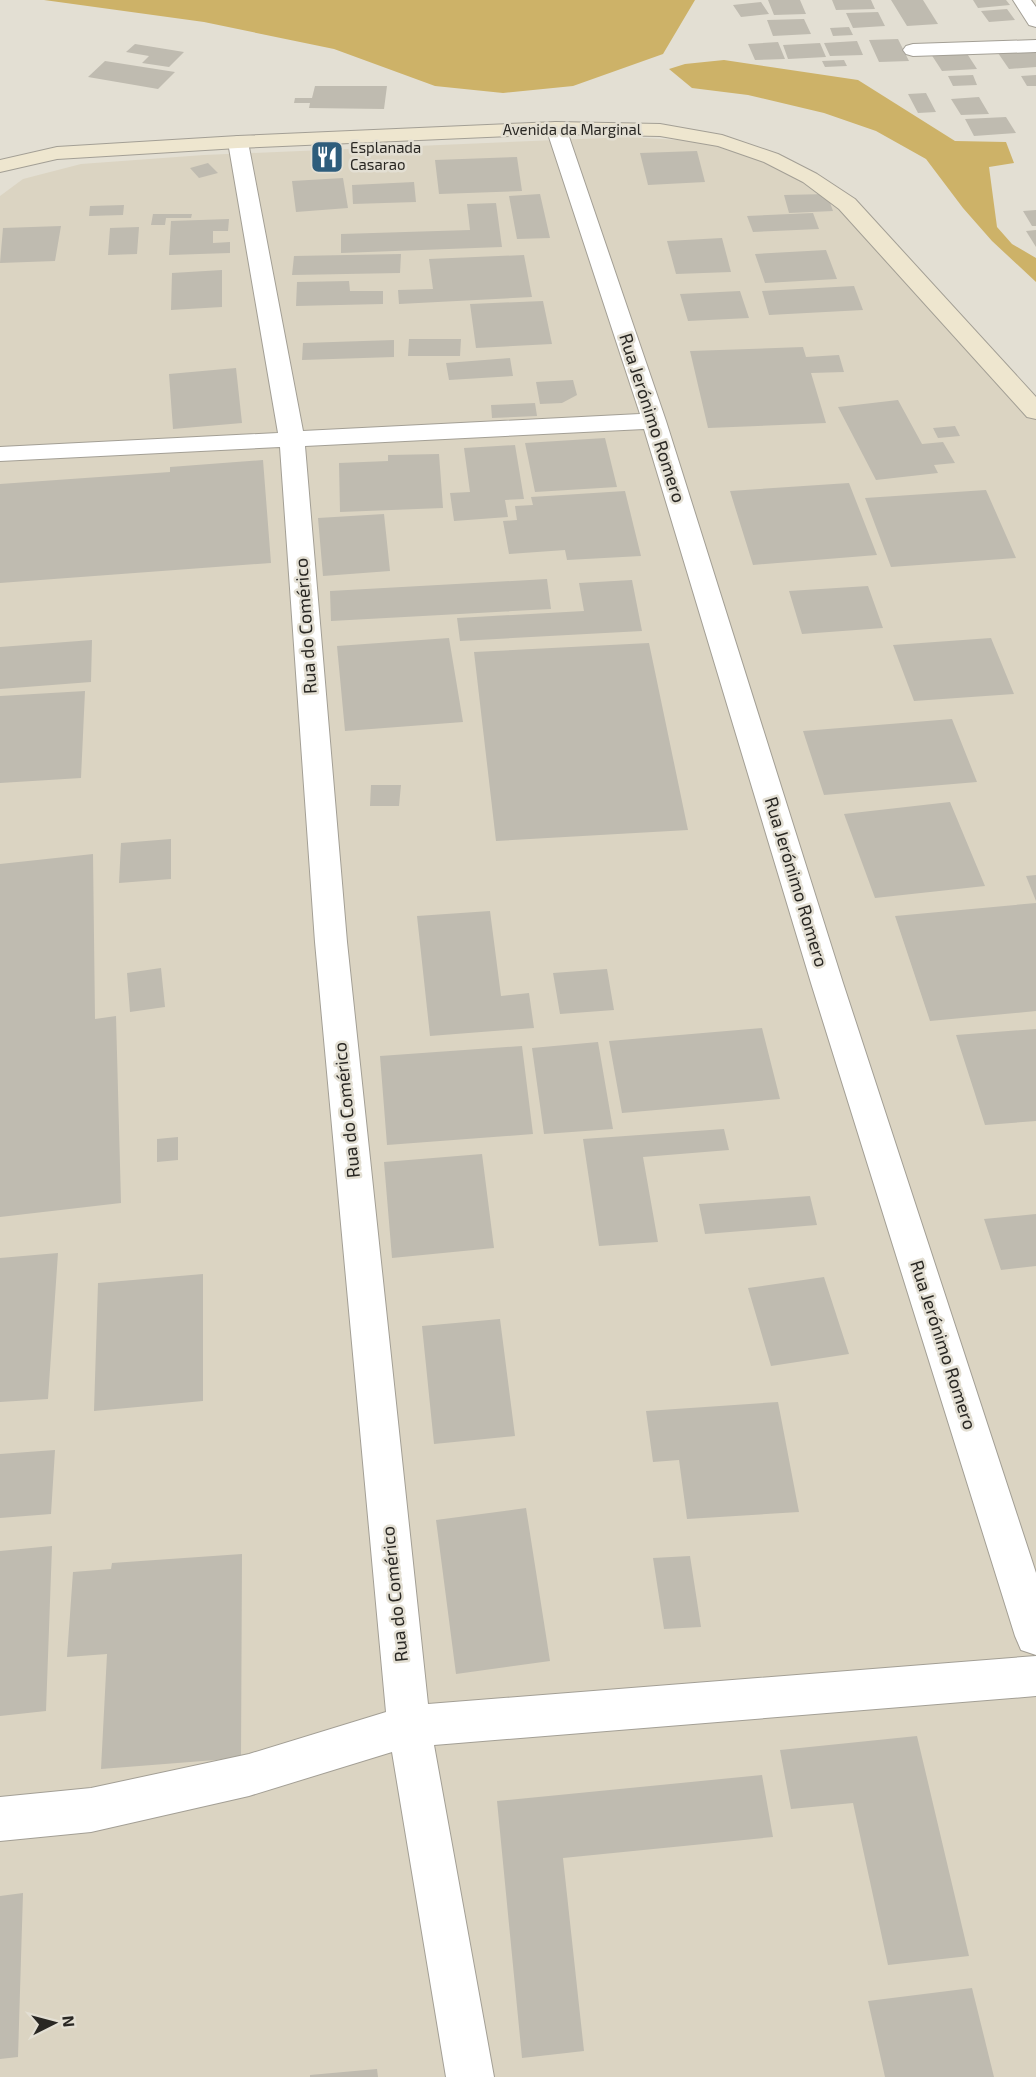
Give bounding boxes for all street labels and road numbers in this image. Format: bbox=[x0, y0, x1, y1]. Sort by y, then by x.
street label: Avenida da Marginal bbox=[503, 120, 642, 138]
street label: Rua Jerónimo Romero bbox=[615, 330, 691, 505]
street label: Rua do Comérico bbox=[289, 557, 321, 695]
street label: Rua Jerónimo Romero bbox=[761, 794, 833, 969]
street label: Rua do Comérico bbox=[328, 1041, 364, 1179]
street label: Rua Jerónimo Romero bbox=[906, 1257, 982, 1432]
street label: Rua do Comérico bbox=[376, 1525, 412, 1663]

